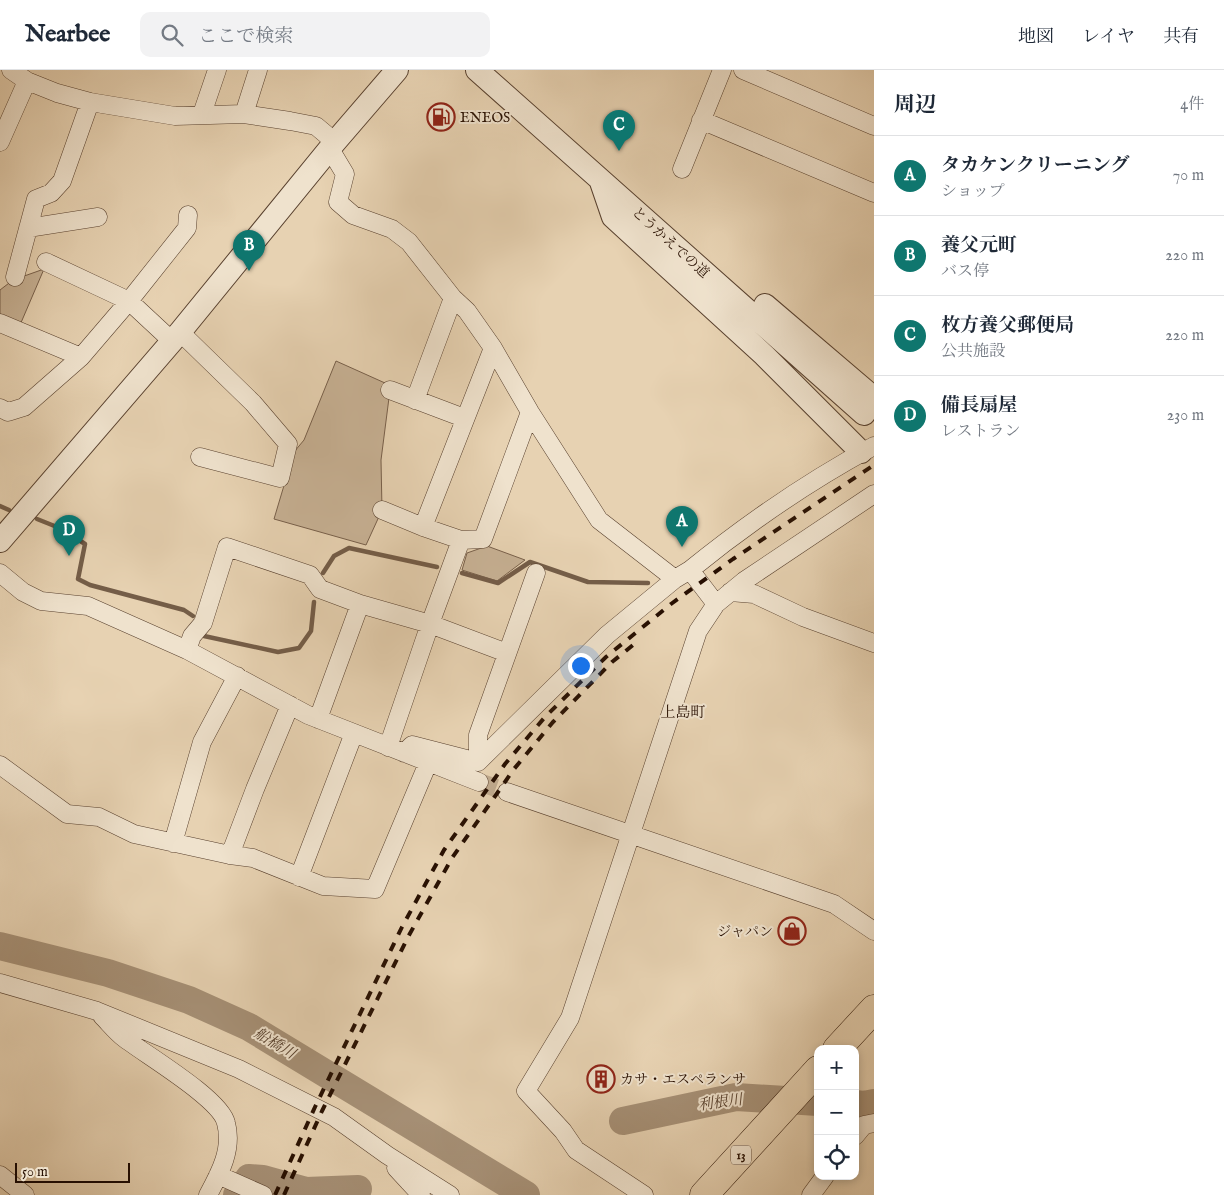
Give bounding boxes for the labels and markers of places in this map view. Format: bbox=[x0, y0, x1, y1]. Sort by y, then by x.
fuel station icon: ENEOS bbox=[426, 102, 456, 132]
place label: ENEOS bbox=[460, 109, 510, 127]
pin: C bbox=[603, 110, 635, 151]
pin: B bbox=[233, 230, 265, 271]
pin: A bbox=[666, 506, 698, 547]
pin: D bbox=[53, 515, 85, 556]
shop icon: ジャパン bbox=[777, 916, 807, 946]
place label: ジャパン bbox=[717, 923, 773, 941]
building icon: カサ・エスペランサ bbox=[586, 1064, 616, 1094]
place label: カサ・エスペランサ bbox=[620, 1071, 746, 1089]

